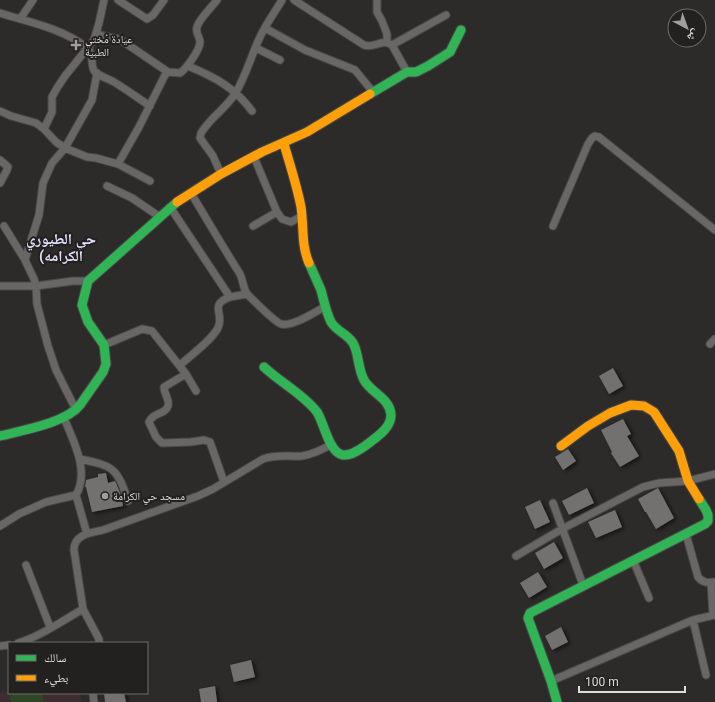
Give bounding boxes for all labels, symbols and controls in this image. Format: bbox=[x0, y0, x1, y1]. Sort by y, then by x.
north arrow bbox=[667, 8, 707, 48]
text: ش bbox=[684, 26, 702, 44]
place label: عيادة مُختي الطبية bbox=[85, 33, 133, 59]
marker: عيادة مُختي الطبية bbox=[70, 39, 82, 51]
district label: حي الطيوري (الكرامه bbox=[26, 230, 96, 265]
place label: مسجد حي الكرامة bbox=[113, 490, 185, 505]
marker: مسجد حي الكرامة bbox=[100, 491, 110, 501]
legend bbox=[8, 642, 148, 694]
text: سالك bbox=[44, 651, 66, 665]
scale bar bbox=[579, 668, 685, 694]
text: بطيء bbox=[44, 671, 68, 688]
text: 100 m bbox=[585, 675, 619, 689]

